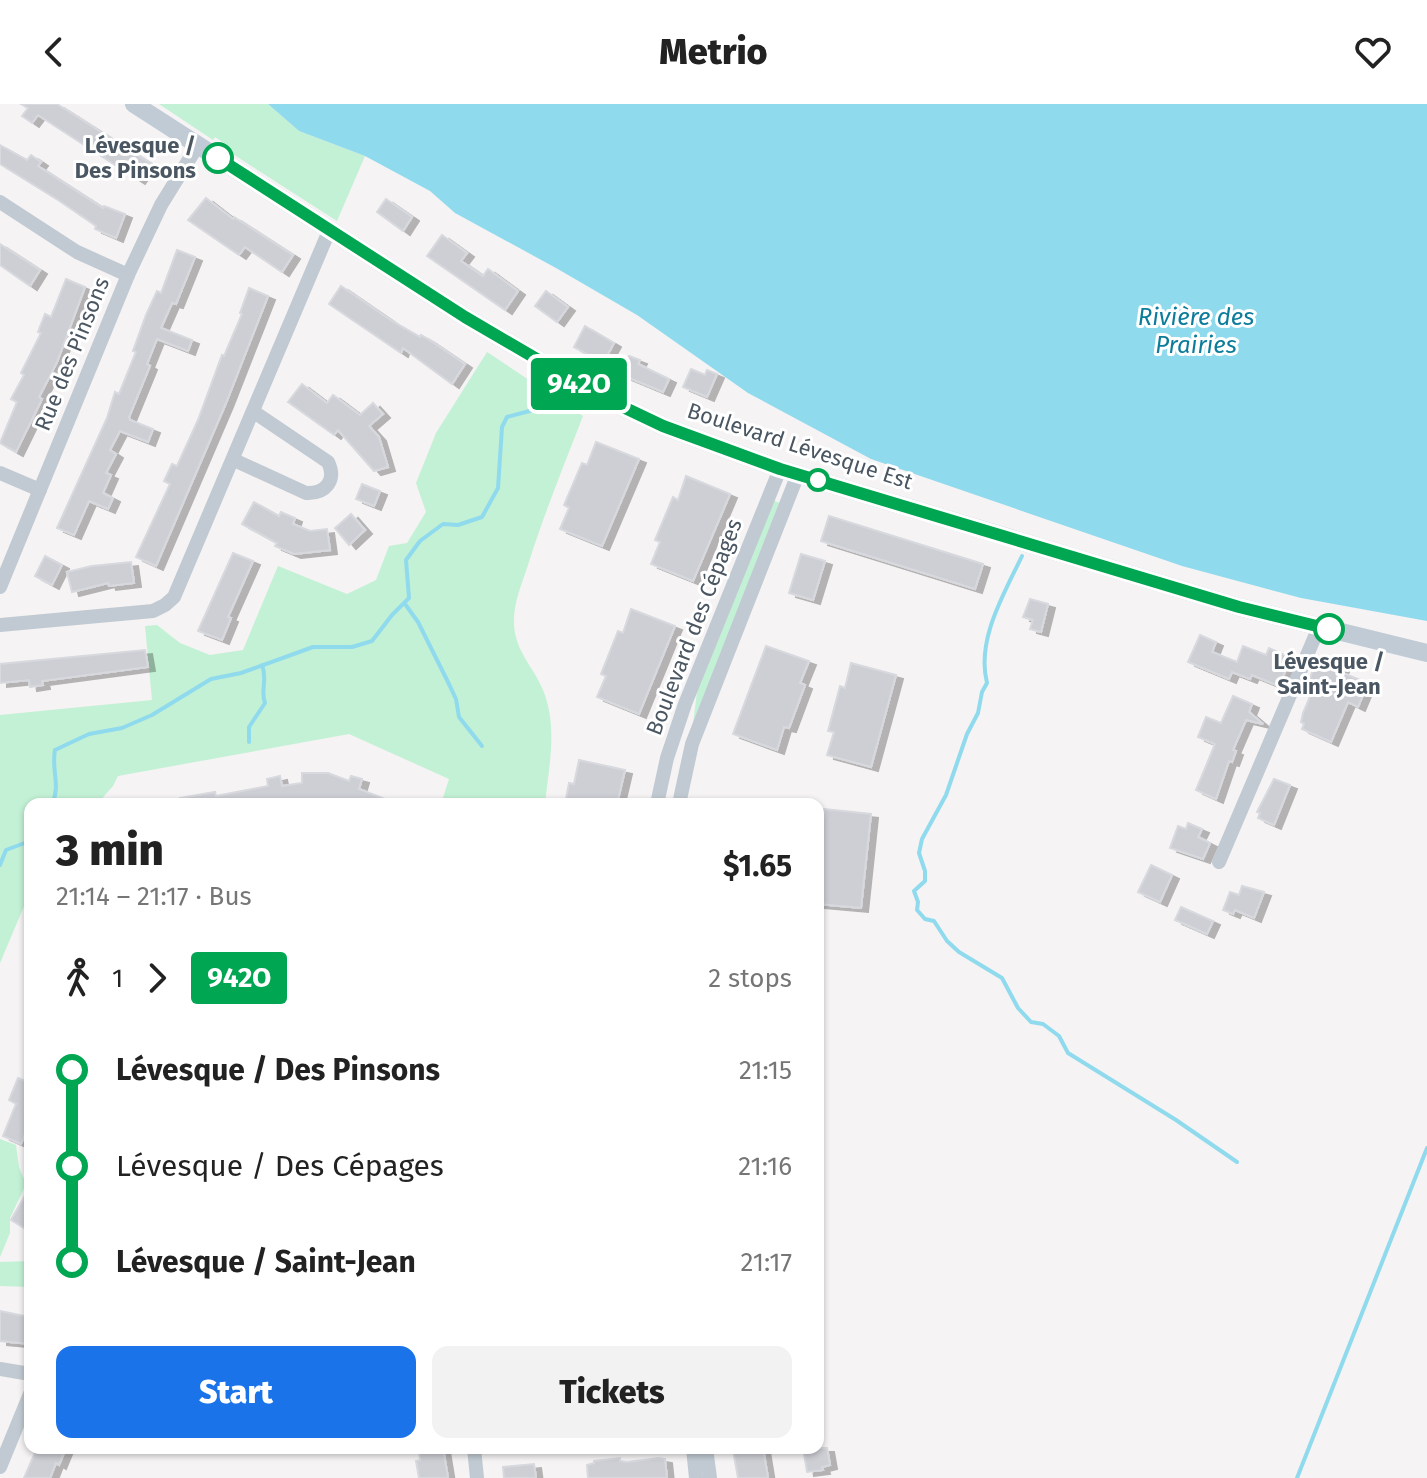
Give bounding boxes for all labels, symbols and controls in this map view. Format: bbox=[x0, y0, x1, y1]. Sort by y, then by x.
icon: back bbox=[32, 30, 76, 74]
text: Metrio bbox=[659, 30, 768, 74]
icon: heart bbox=[1351, 30, 1395, 74]
place label: Lévesque / Des Pinsons bbox=[75, 132, 196, 184]
marker: Lévesque / Des Pinsons bbox=[203, 143, 233, 173]
street label: Rue des Pinsons bbox=[29, 273, 115, 435]
water label: Rivière des Prairies bbox=[1138, 303, 1254, 359]
line badge: 942O bbox=[523, 358, 635, 410]
text: 942O bbox=[547, 367, 611, 400]
street label: Boulevard Lévesque Est bbox=[684, 397, 916, 495]
unlabelled marker bbox=[807, 469, 829, 491]
street label: Boulevard des Cépages bbox=[640, 515, 748, 739]
marker: Lévesque / Saint-Jean bbox=[1314, 614, 1344, 644]
place label: Lévesque / Saint-Jean bbox=[1273, 648, 1385, 700]
text: 3 min bbox=[56, 824, 164, 877]
text: $1.65 bbox=[723, 848, 792, 884]
text: 21:14 – 21:17 · Bus bbox=[56, 881, 252, 912]
icon: walk bbox=[56, 956, 100, 1000]
icon: forward bbox=[135, 956, 179, 1000]
text: 942O bbox=[207, 961, 271, 994]
text: 1 bbox=[112, 963, 123, 994]
text: 2 stops bbox=[708, 963, 792, 994]
text: Lévesque / Des Pinsons bbox=[116, 1052, 440, 1088]
text: 21:15 bbox=[739, 1055, 792, 1086]
text: Lévesque / Des Cépages bbox=[116, 1148, 444, 1184]
text: 21:16 bbox=[738, 1151, 792, 1182]
text: Lévesque / Saint-Jean bbox=[116, 1244, 416, 1280]
text: 21:17 bbox=[741, 1247, 792, 1278]
button: Start bbox=[56, 1346, 416, 1438]
button: Tickets bbox=[432, 1346, 792, 1438]

